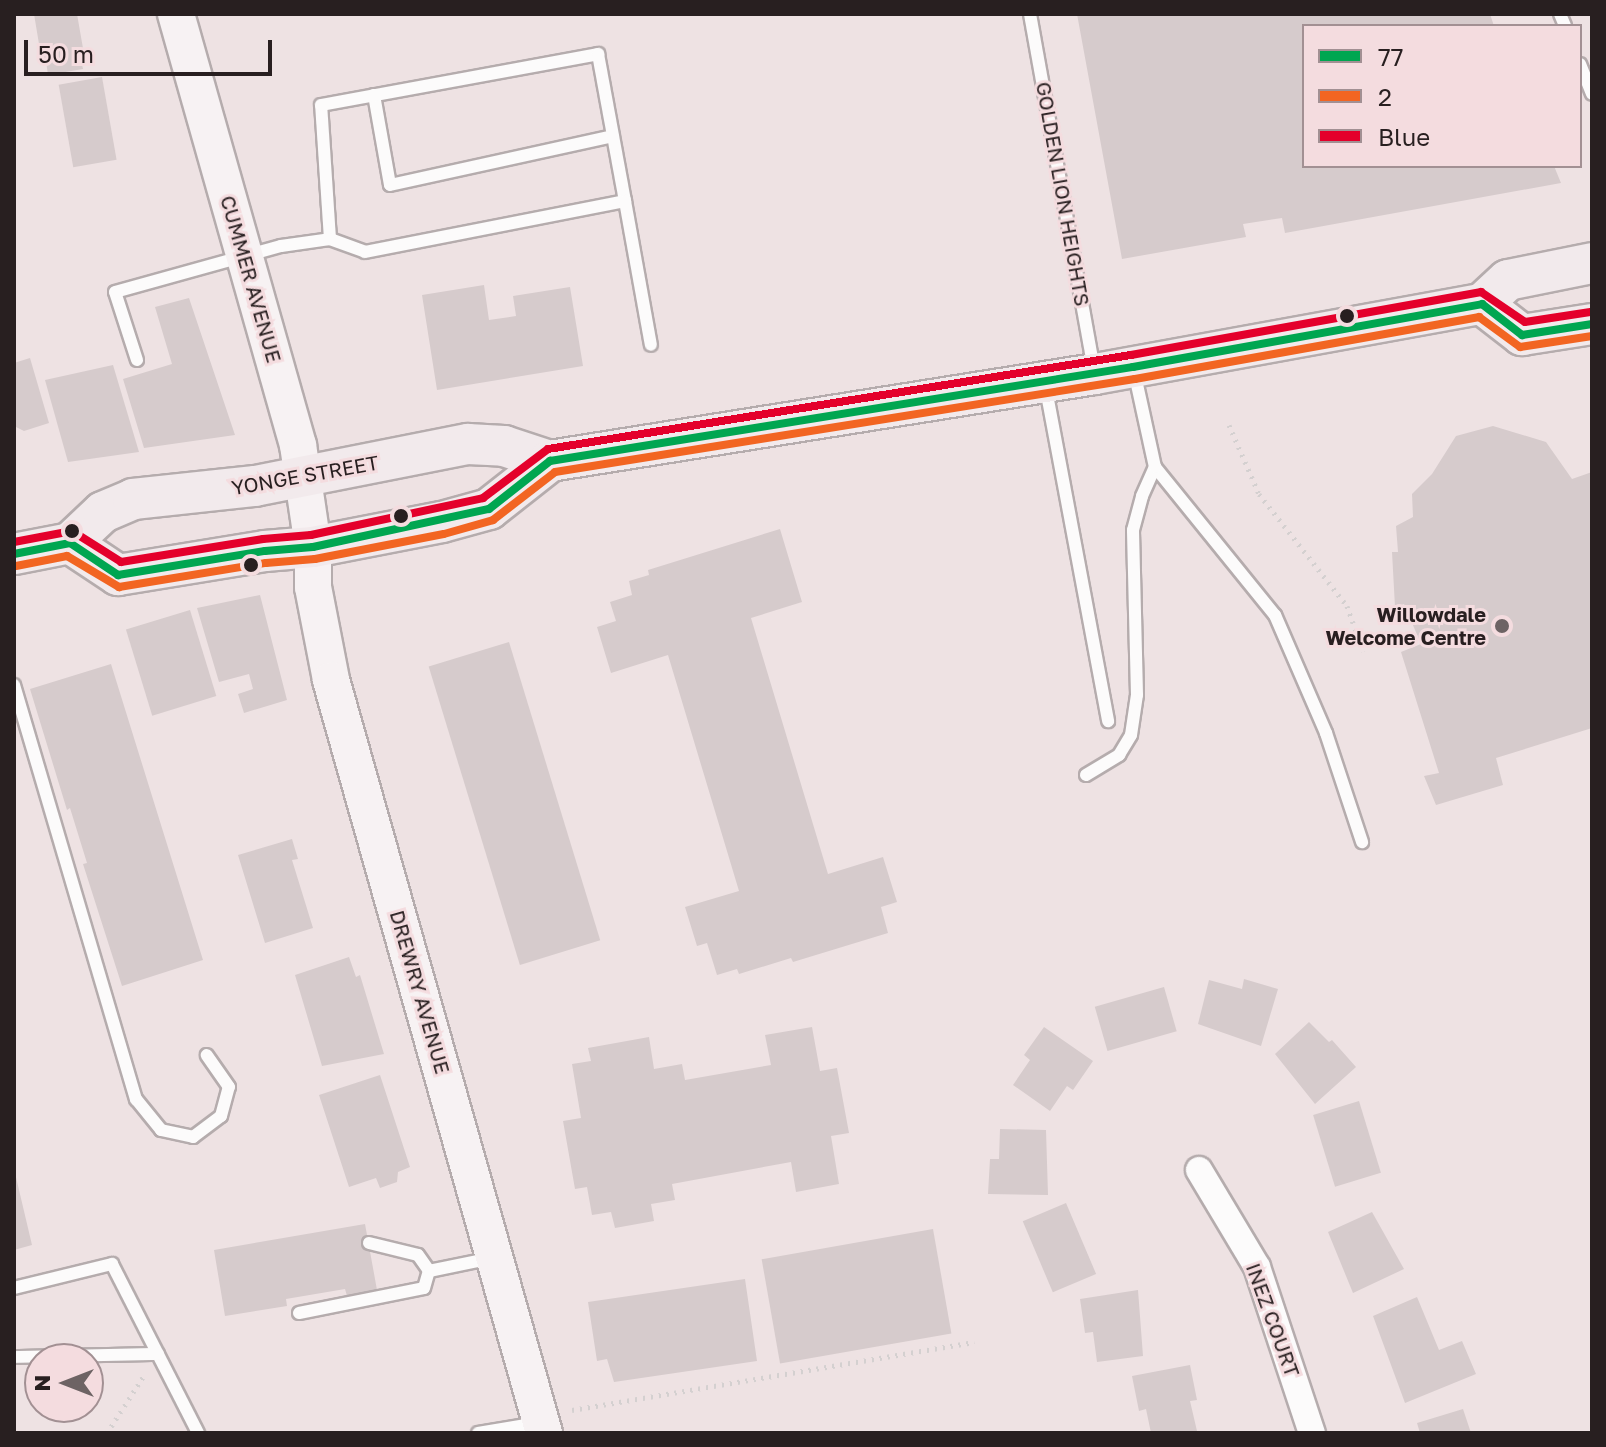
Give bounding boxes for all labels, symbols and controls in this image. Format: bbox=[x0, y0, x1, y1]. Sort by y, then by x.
scale bar bbox=[28, 24, 276, 74]
legend bbox=[1302, 24, 1582, 168]
text: 50 m bbox=[38, 39, 94, 68]
text: 77 bbox=[1378, 42, 1403, 71]
street label: GOLDEN LION HEIGHTS bbox=[1031, 80, 1095, 308]
text: 2 bbox=[1378, 82, 1392, 111]
text: Blue bbox=[1378, 122, 1430, 151]
street label: CUMMER AVENUE bbox=[216, 193, 286, 365]
unlabelled marker bbox=[1339, 308, 1355, 324]
street label: YONGE STREET bbox=[229, 450, 381, 500]
unlabelled marker bbox=[393, 508, 409, 524]
unlabelled marker bbox=[64, 523, 80, 539]
unlabelled marker bbox=[243, 557, 259, 573]
place label: Willowdale Welcome Centre bbox=[1325, 602, 1486, 649]
marker: Willowdale Welcome Centre bbox=[1493, 617, 1511, 635]
street label: DREWRY AVENUE bbox=[385, 907, 455, 1077]
street label: INEZ COURT bbox=[1241, 1260, 1305, 1380]
north arrow bbox=[24, 1343, 104, 1423]
text: N bbox=[28, 1375, 55, 1391]

